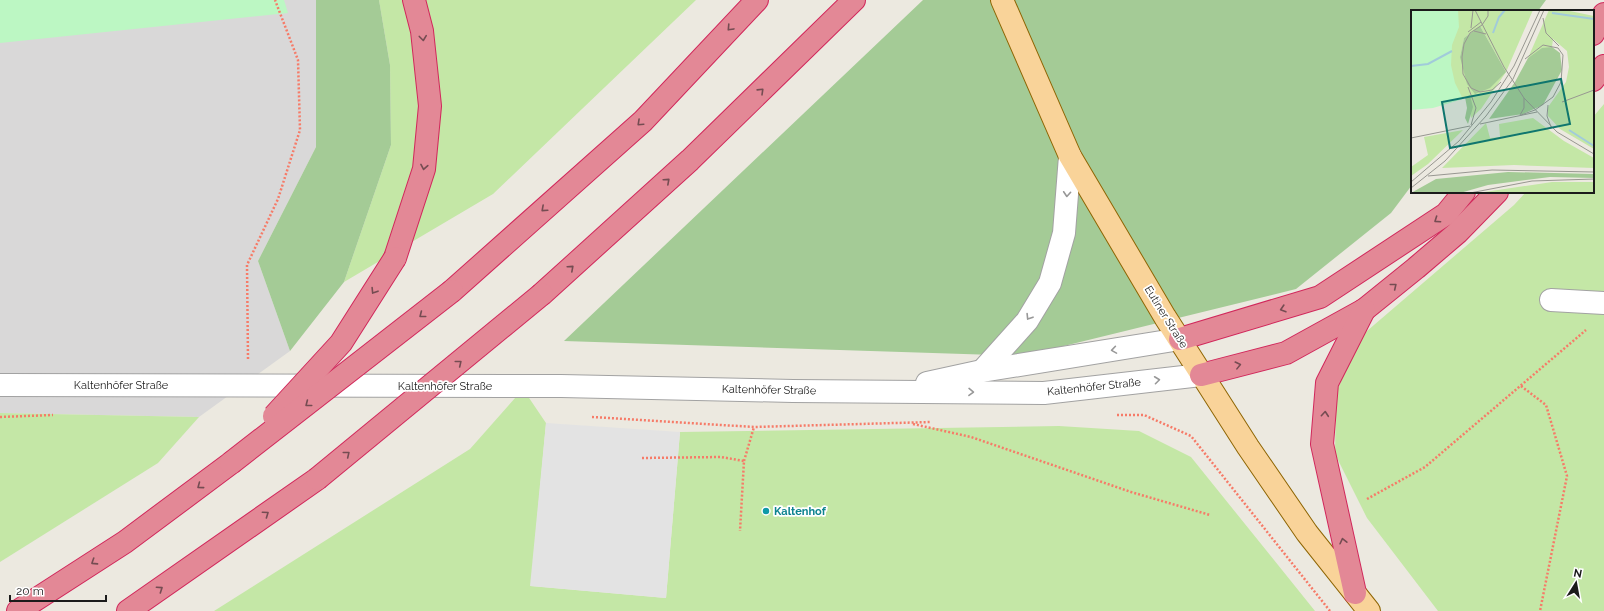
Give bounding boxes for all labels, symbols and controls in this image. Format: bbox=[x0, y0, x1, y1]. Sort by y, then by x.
inset map bbox=[1411, 10, 1594, 193]
one-way arrow bbox=[727, 23, 735, 31]
one-way arrow bbox=[418, 35, 427, 41]
one-way arrow bbox=[756, 88, 764, 96]
one-way arrow bbox=[638, 118, 645, 125]
one-way arrow bbox=[420, 164, 429, 170]
one-way arrow bbox=[662, 178, 670, 185]
one-way arrow bbox=[1062, 191, 1071, 197]
one-way arrow bbox=[541, 205, 549, 212]
one-way arrow bbox=[1434, 215, 1441, 223]
one-way arrow bbox=[566, 265, 574, 273]
street label: Eutiner Straße bbox=[1142, 283, 1191, 351]
one-way arrow bbox=[1390, 284, 1397, 291]
one-way arrow bbox=[372, 287, 379, 294]
one-way arrow bbox=[1280, 304, 1287, 313]
one-way arrow bbox=[419, 310, 426, 317]
one-way arrow bbox=[1027, 313, 1034, 320]
one-way arrow bbox=[1111, 345, 1117, 354]
one-way arrow bbox=[454, 360, 461, 367]
one-way arrow bbox=[1235, 362, 1242, 370]
street label: Kaltenhöfer Straße bbox=[1046, 376, 1142, 398]
one-way arrow bbox=[1153, 376, 1160, 385]
street label: Kaltenhöfer Straße bbox=[74, 379, 169, 392]
street label: Kaltenhöfer Straße bbox=[398, 380, 493, 393]
street label: Kaltenhöfer Straße bbox=[722, 383, 817, 397]
one-way arrow bbox=[968, 388, 974, 397]
one-way arrow bbox=[305, 399, 312, 406]
one-way arrow bbox=[1320, 411, 1329, 417]
one-way arrow bbox=[343, 451, 350, 458]
one-way arrow bbox=[197, 481, 204, 489]
place label: Kaltenhof bbox=[774, 505, 827, 518]
marker: Kaltenhof bbox=[761, 506, 771, 516]
one-way arrow bbox=[262, 512, 269, 519]
one-way arrow bbox=[1340, 538, 1348, 545]
one-way arrow bbox=[91, 557, 98, 565]
north arrow bbox=[1556, 563, 1596, 603]
text: N bbox=[1572, 566, 1583, 581]
scale bar bbox=[10, 577, 106, 603]
text: 20 m bbox=[16, 584, 44, 598]
one-way arrow bbox=[156, 586, 163, 594]

